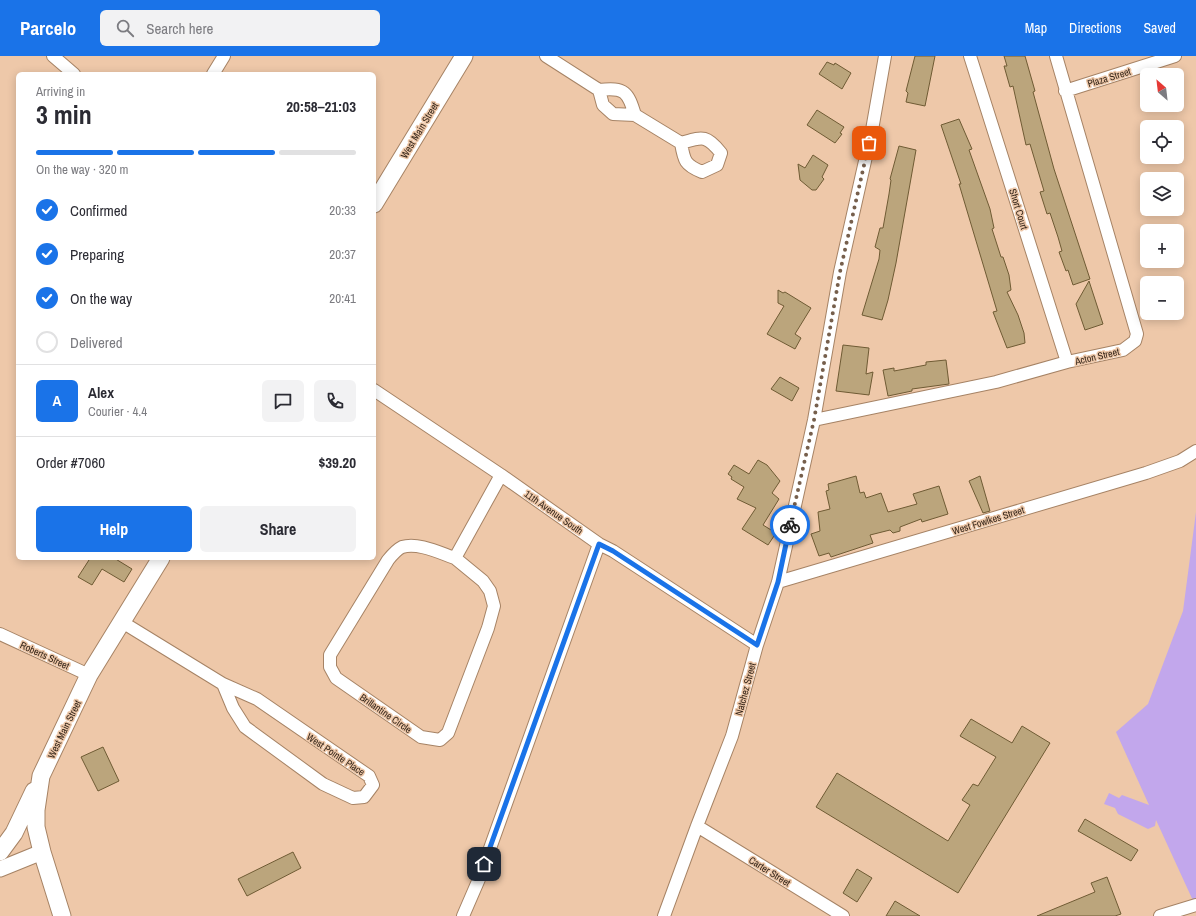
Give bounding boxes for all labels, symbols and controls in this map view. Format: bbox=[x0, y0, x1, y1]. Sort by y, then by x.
search box bbox=[100, 10, 380, 46]
text: Parcelo bbox=[20, 15, 76, 41]
icon: search bbox=[114, 17, 136, 39]
text: Search here bbox=[146, 18, 213, 39]
text: Map bbox=[1025, 19, 1047, 37]
text: Directions bbox=[1069, 19, 1121, 37]
text: Saved bbox=[1143, 19, 1176, 37]
street label: Plaza Street bbox=[1086, 65, 1133, 90]
north arrow bbox=[1140, 68, 1184, 112]
map controls bbox=[1140, 68, 1184, 320]
text: Arriving in bbox=[36, 83, 85, 100]
text: 20:58–21:03 bbox=[286, 96, 356, 117]
text: 3 min bbox=[36, 97, 92, 132]
street label: West Main Street bbox=[398, 99, 442, 161]
button: locate bbox=[1140, 120, 1184, 164]
pin bbox=[852, 126, 886, 160]
icon: bag bbox=[858, 132, 880, 154]
text: On the way · 320 m bbox=[36, 161, 128, 178]
button: layers bbox=[1140, 172, 1184, 216]
street label: Short Court bbox=[1006, 187, 1031, 232]
icon: check bbox=[36, 199, 58, 221]
text: Confirmed bbox=[70, 200, 127, 221]
text: 20:33 bbox=[329, 202, 356, 219]
button: + bbox=[1140, 224, 1184, 268]
icon: check bbox=[36, 243, 58, 265]
text: Preparing bbox=[70, 244, 124, 265]
text: 20:37 bbox=[329, 246, 356, 263]
button: − bbox=[1140, 276, 1184, 320]
icon: check bbox=[36, 287, 58, 309]
text: On the way bbox=[70, 288, 132, 309]
text: 20:41 bbox=[329, 290, 356, 307]
text: Delivered bbox=[70, 332, 123, 353]
street label: Acton Street bbox=[1073, 345, 1121, 368]
button: chat bbox=[262, 380, 304, 422]
button: phone bbox=[314, 380, 356, 422]
text: Alex bbox=[88, 382, 114, 403]
text: A bbox=[53, 390, 61, 411]
text: Courier · 4.4 bbox=[88, 403, 147, 420]
text: Order #7060 bbox=[36, 452, 105, 473]
text: $39.20 bbox=[318, 452, 356, 473]
street label: 11th Avenue South bbox=[522, 487, 586, 537]
street label: West Fowlkes Street bbox=[951, 503, 1026, 538]
courier bbox=[770, 505, 810, 545]
button: Help bbox=[36, 506, 192, 552]
button: Share bbox=[200, 506, 356, 552]
icon: bike bbox=[779, 514, 801, 536]
street label: Roberts Street bbox=[18, 638, 72, 673]
street label: Natchez Street bbox=[732, 661, 759, 717]
street label: Brillantine Circle bbox=[357, 691, 415, 736]
street label: West Main Street bbox=[45, 697, 84, 760]
street label: West Pointe Place bbox=[304, 730, 368, 779]
pin bbox=[467, 847, 501, 881]
icon: home bbox=[473, 853, 495, 875]
street label: Carter Street bbox=[746, 853, 794, 890]

